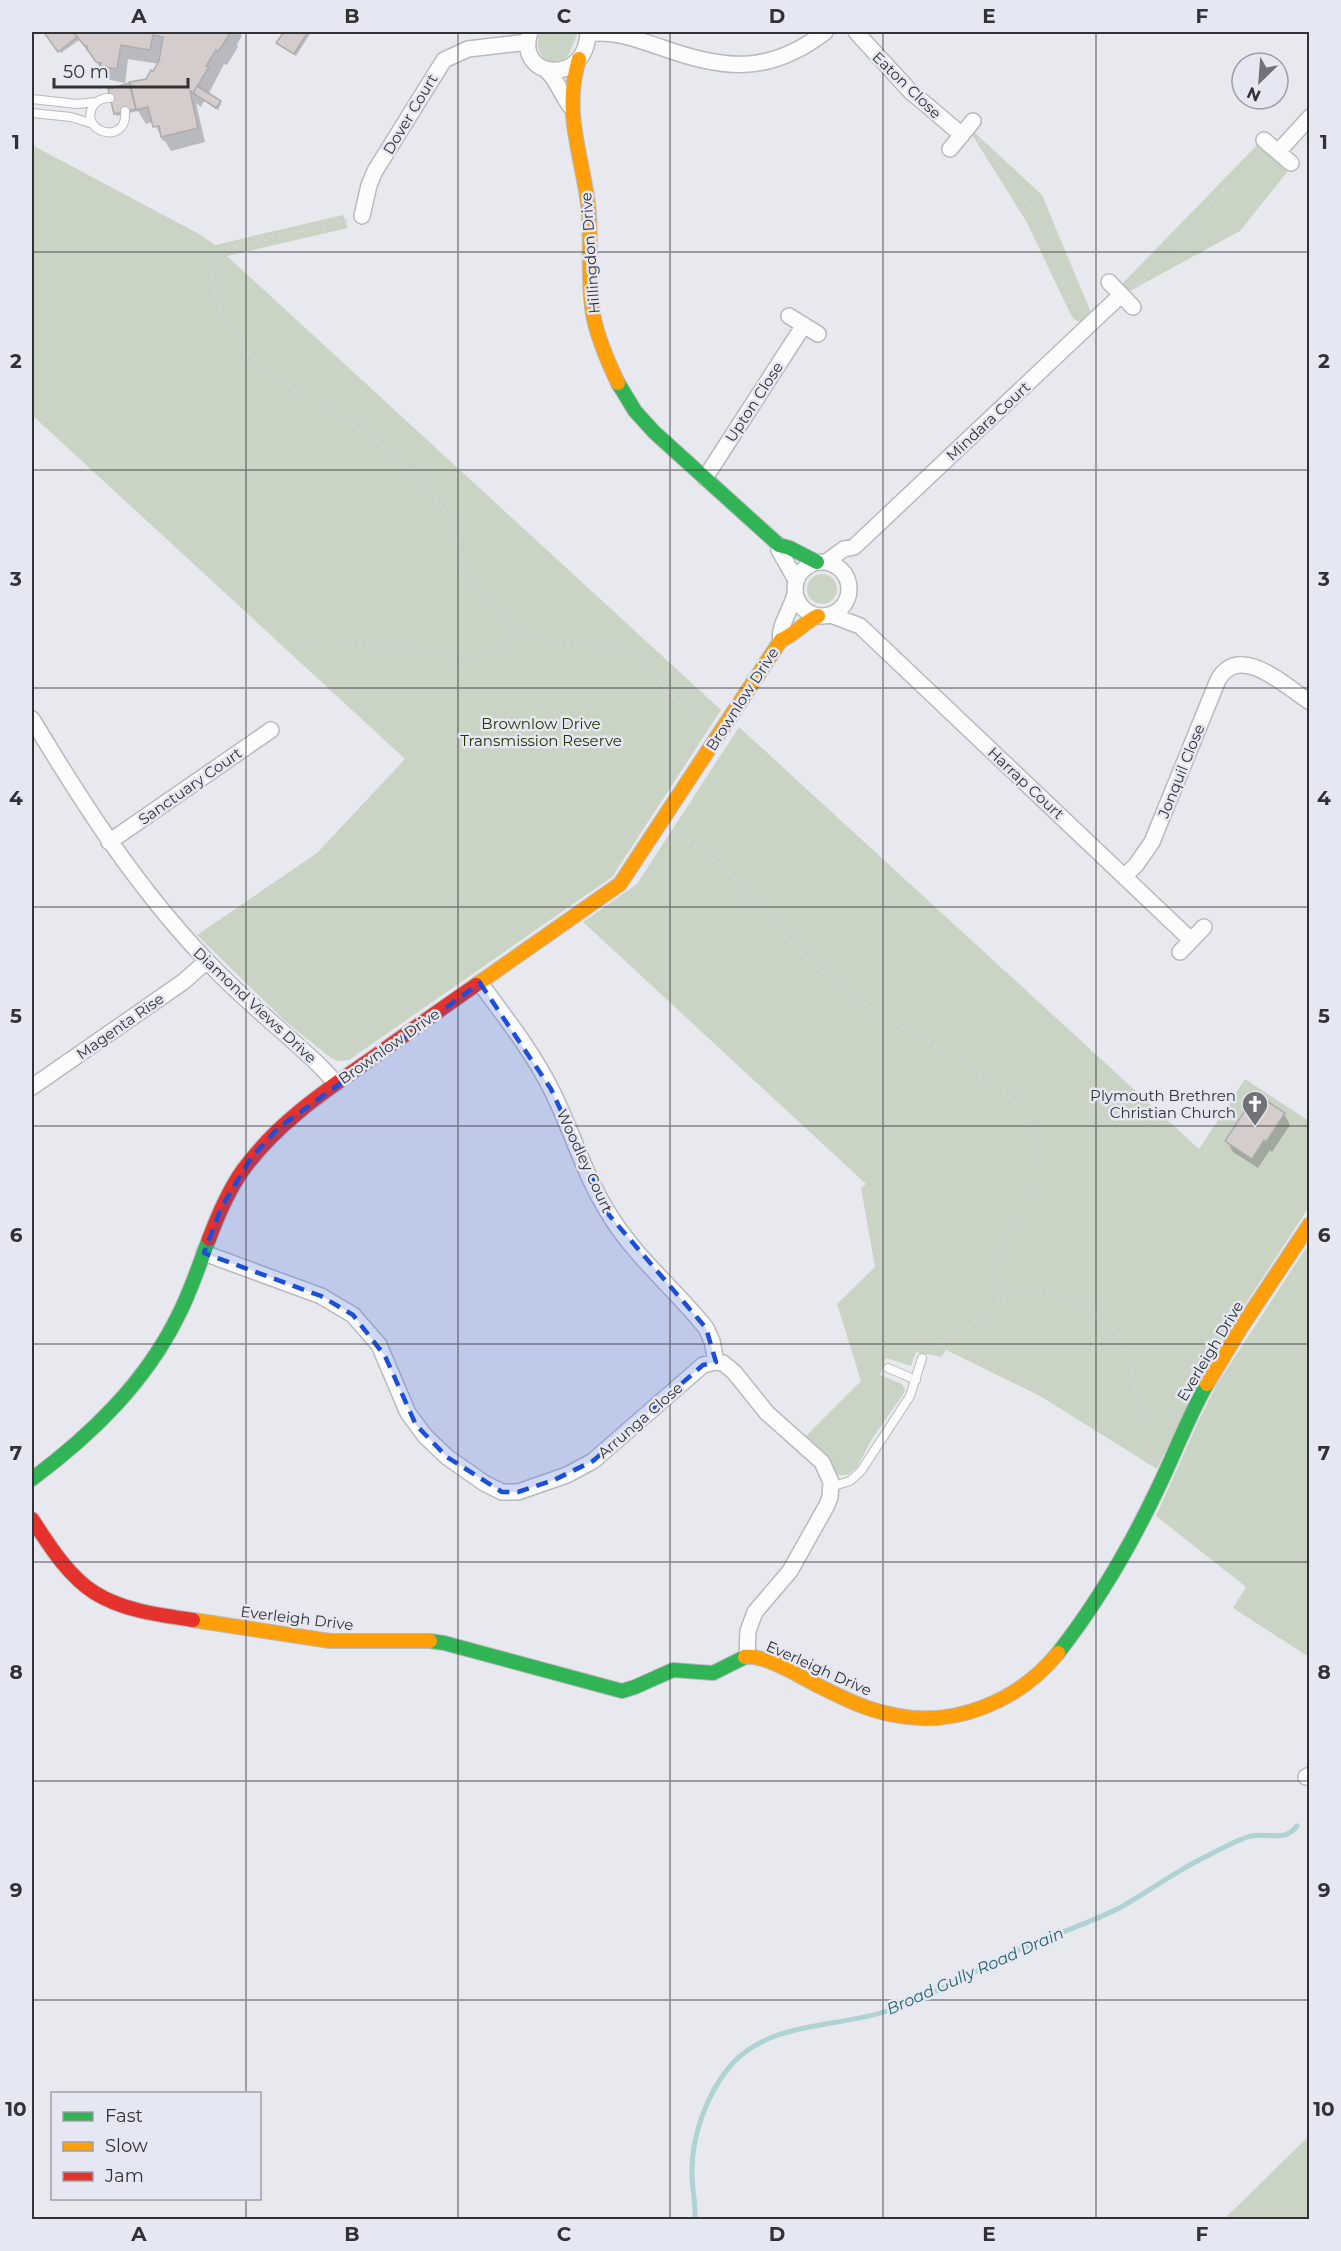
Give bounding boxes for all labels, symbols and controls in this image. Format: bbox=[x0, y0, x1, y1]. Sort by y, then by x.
text: A bbox=[130, 4, 147, 28]
text: B bbox=[344, 4, 360, 28]
text: C bbox=[557, 4, 572, 28]
text: D bbox=[769, 4, 785, 28]
text: E bbox=[982, 4, 996, 28]
text: F bbox=[1196, 4, 1209, 28]
street label: Eaton Close bbox=[869, 47, 945, 123]
scale bar bbox=[54, 51, 188, 89]
north arrow bbox=[1230, 51, 1290, 111]
text: 50 m bbox=[63, 61, 109, 83]
street label: Dover Court bbox=[379, 70, 441, 158]
text: N bbox=[1244, 83, 1264, 105]
text: 1 bbox=[12, 130, 20, 154]
text: 1 bbox=[1320, 130, 1328, 154]
street label: Hillingdon Drive bbox=[576, 192, 604, 314]
text: 2 bbox=[10, 349, 22, 373]
text: 2 bbox=[1318, 349, 1330, 373]
street label: Upton Close bbox=[721, 358, 787, 446]
street label: Mindara Court bbox=[942, 377, 1034, 465]
text: 3 bbox=[9, 567, 22, 591]
text: 3 bbox=[1317, 567, 1330, 591]
street label: Brownlow Drive bbox=[702, 644, 782, 754]
park label: Brownlow Drive Transmission Reserve bbox=[460, 714, 622, 750]
street label: Jonquil Close bbox=[1153, 721, 1208, 822]
street label: Sanctuary Court bbox=[135, 743, 245, 829]
street label: Harrap Court bbox=[984, 743, 1068, 823]
text: 4 bbox=[9, 786, 23, 810]
text: 4 bbox=[1317, 786, 1331, 810]
street label: Diamond Views Drive bbox=[189, 943, 321, 1067]
street label: Magenta Rise bbox=[73, 989, 167, 1063]
text: 5 bbox=[10, 1004, 22, 1028]
street label: Brownlow Drive bbox=[335, 1004, 443, 1088]
text: 5 bbox=[1318, 1004, 1330, 1028]
place label: Plymouth Brethren Christian Church bbox=[1090, 1086, 1236, 1122]
church icon: Plymouth Brethren Christian Church bbox=[1240, 1089, 1270, 1127]
street label: Woodley Court bbox=[553, 1106, 617, 1216]
text: 6 bbox=[10, 1223, 23, 1247]
text: 6 bbox=[1318, 1223, 1331, 1247]
street label: Everleigh Drive bbox=[1173, 1297, 1247, 1405]
street label: Arrunga Close bbox=[594, 1378, 686, 1462]
text: 7 bbox=[10, 1441, 22, 1465]
text: 7 bbox=[1318, 1441, 1330, 1465]
street label: Everleigh Drive bbox=[240, 1602, 354, 1634]
street label: Everleigh Drive bbox=[763, 1636, 875, 1700]
text: 8 bbox=[9, 1660, 23, 1684]
text: 8 bbox=[1317, 1660, 1331, 1684]
text: 9 bbox=[10, 1878, 22, 1902]
text: 9 bbox=[1318, 1878, 1330, 1902]
water label: Broad Gully Road Drain bbox=[884, 1923, 1066, 2019]
legend bbox=[51, 2092, 261, 2200]
text: 10 bbox=[5, 2097, 27, 2121]
text: 10 bbox=[1313, 2097, 1335, 2121]
text: Fast bbox=[105, 2105, 143, 2127]
text: Slow bbox=[105, 2135, 148, 2157]
text: Jam bbox=[104, 2165, 144, 2187]
text: A bbox=[130, 2222, 147, 2246]
text: B bbox=[344, 2222, 360, 2246]
text: C bbox=[557, 2222, 572, 2246]
text: D bbox=[769, 2222, 785, 2246]
text: E bbox=[982, 2222, 996, 2246]
text: F bbox=[1196, 2222, 1209, 2246]

